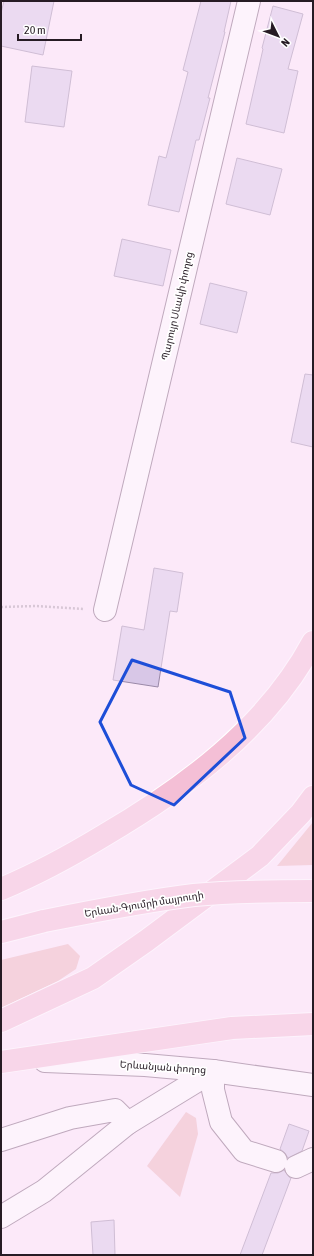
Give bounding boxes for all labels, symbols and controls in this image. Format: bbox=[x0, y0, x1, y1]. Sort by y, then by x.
scale bar bbox=[18, 16, 81, 42]
north arrow bbox=[258, 16, 298, 56]
text: 20 m bbox=[24, 23, 46, 37]
text: N bbox=[279, 36, 292, 49]
street label: Պարույր Սևակի փողոց bbox=[159, 251, 195, 361]
street label: Երևան-Գյումրի մայրուղի bbox=[84, 889, 204, 919]
street label: Երևանյան փողոց bbox=[119, 1058, 207, 1076]

